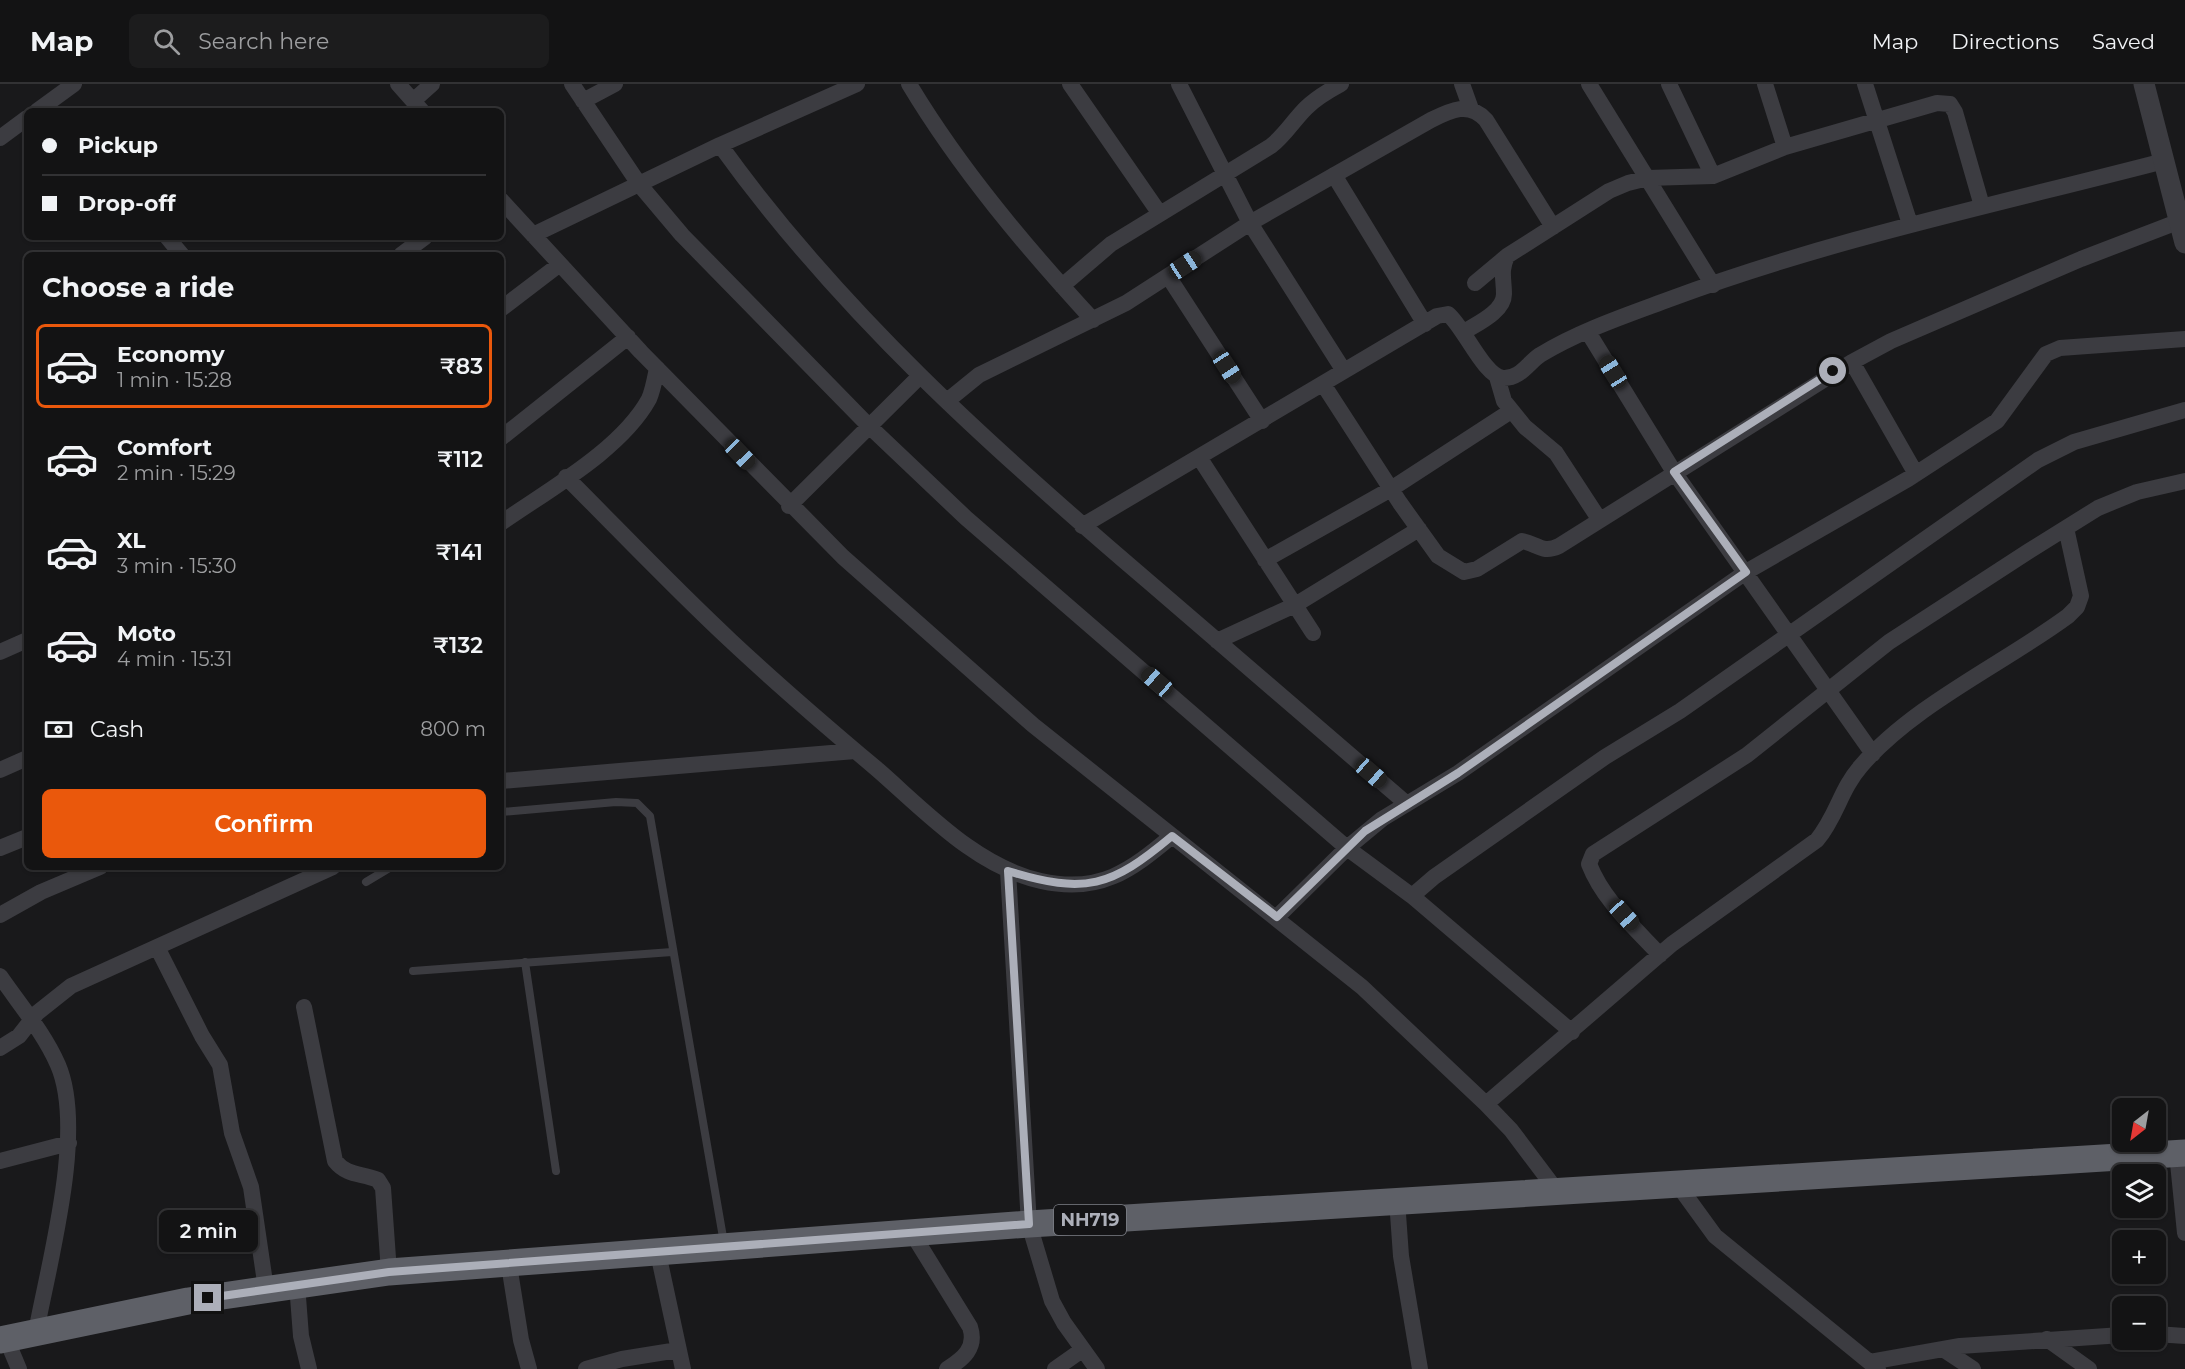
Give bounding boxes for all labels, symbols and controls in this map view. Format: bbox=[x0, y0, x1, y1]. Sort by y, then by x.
search box bbox=[129, 14, 549, 68]
text: Map bbox=[30, 24, 93, 58]
icon: search bbox=[150, 25, 183, 58]
text: Search here bbox=[198, 28, 329, 55]
text: Map bbox=[1872, 29, 1918, 54]
text: Directions bbox=[1951, 29, 2059, 54]
text: Saved bbox=[2092, 29, 2155, 54]
text: Pickup bbox=[78, 132, 158, 159]
text: Drop-off bbox=[78, 190, 176, 217]
car bbox=[1165, 248, 1205, 282]
text: Choose a ride bbox=[42, 271, 234, 304]
icon: car bbox=[45, 339, 99, 393]
text: Economy bbox=[117, 341, 225, 368]
car bbox=[1210, 347, 1244, 387]
car bbox=[1596, 352, 1630, 392]
text: ₹83 bbox=[440, 353, 483, 380]
route start bbox=[1819, 357, 1846, 384]
text: 1 min · 15:28 bbox=[117, 368, 232, 392]
icon: car bbox=[45, 432, 99, 486]
text: Comfort bbox=[117, 434, 212, 461]
car bbox=[721, 435, 759, 473]
text: ₹112 bbox=[437, 446, 483, 473]
text: 2 min · 15:29 bbox=[117, 461, 236, 485]
icon: car bbox=[45, 525, 99, 579]
text: XL bbox=[117, 527, 146, 554]
text: ₹141 bbox=[436, 539, 483, 566]
text: 3 min · 15:30 bbox=[117, 554, 236, 578]
icon: car bbox=[45, 618, 99, 672]
text: Moto bbox=[117, 620, 176, 647]
text: ₹132 bbox=[433, 632, 483, 659]
text: 4 min · 15:31 bbox=[117, 647, 232, 671]
car bbox=[1138, 663, 1176, 701]
icon: cash bbox=[42, 713, 75, 746]
text: Cash bbox=[90, 716, 144, 743]
text: 800 m bbox=[420, 717, 486, 741]
car bbox=[1352, 754, 1390, 792]
button: Confirm bbox=[42, 789, 486, 858]
car bbox=[1605, 896, 1643, 934]
north arrow bbox=[2112, 1098, 2166, 1152]
map controls bbox=[2112, 1098, 2166, 1350]
button: layers bbox=[2112, 1164, 2166, 1218]
road number: NH719 bbox=[1054, 1205, 1126, 1235]
callout: 2 min bbox=[158, 1211, 258, 1253]
text: 2 min bbox=[180, 1219, 237, 1243]
button: + bbox=[2112, 1230, 2166, 1284]
route end bbox=[194, 1284, 221, 1311]
button: − bbox=[2112, 1296, 2166, 1350]

